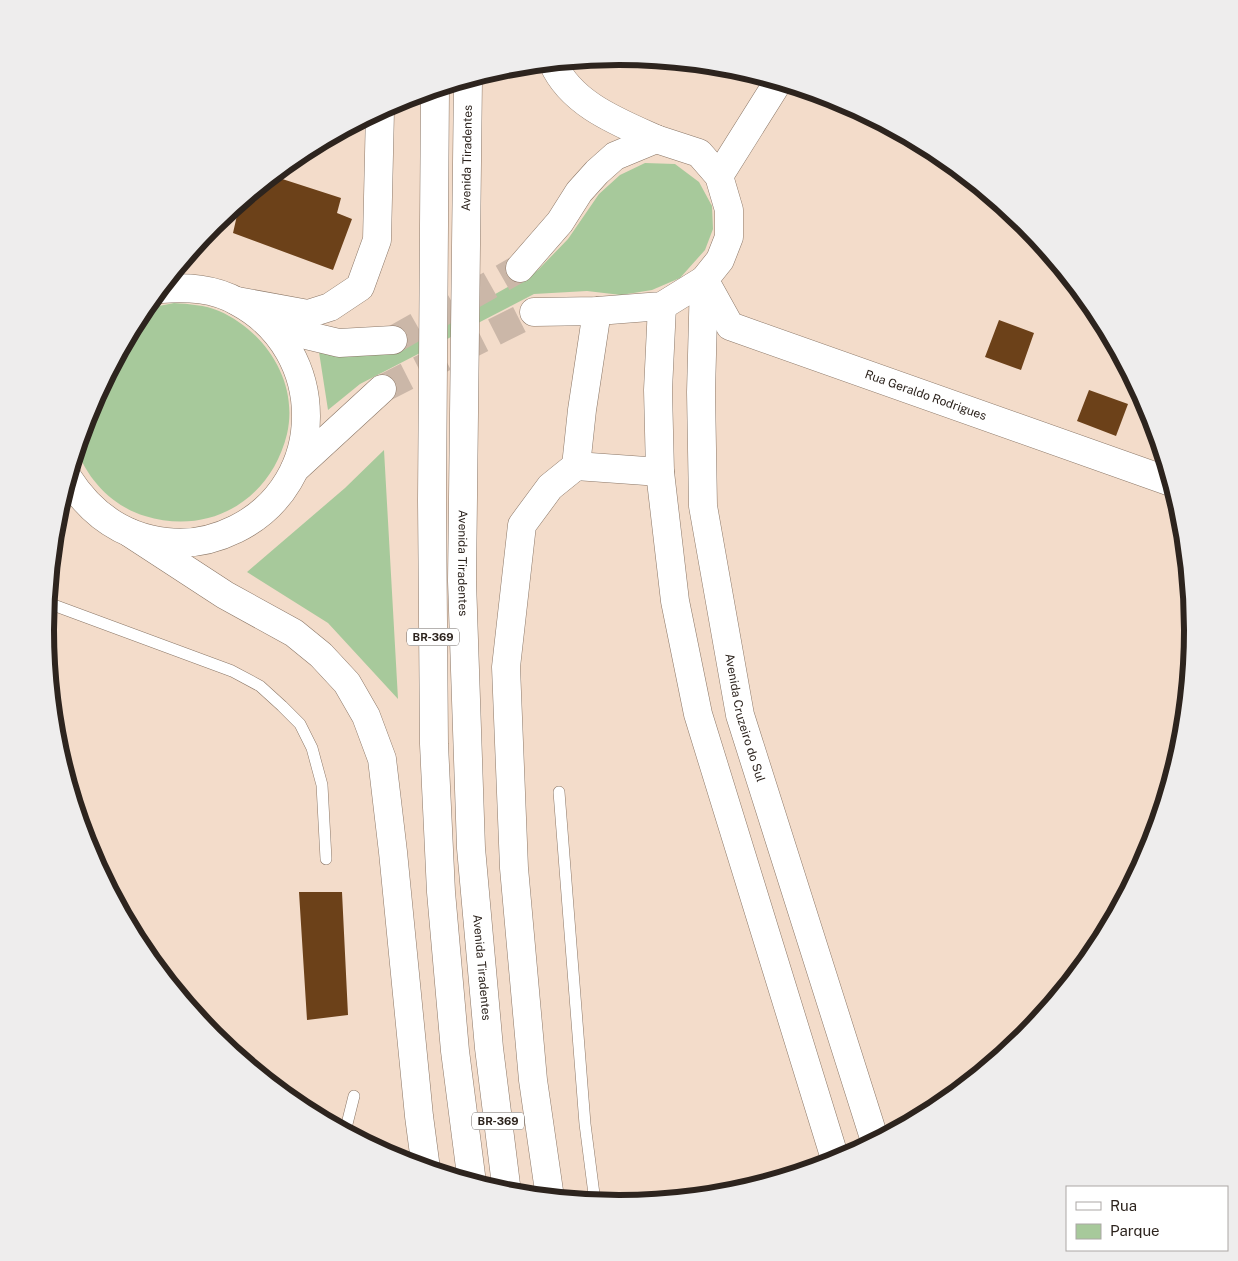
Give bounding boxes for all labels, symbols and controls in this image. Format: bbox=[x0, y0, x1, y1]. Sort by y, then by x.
street label: Avenida Tiradentes bbox=[459, 105, 475, 211]
street label: Rua Geraldo Rodrigues bbox=[863, 367, 988, 423]
street label: Avenida Tiradentes bbox=[455, 510, 470, 616]
road number: BR-369 bbox=[407, 628, 459, 646]
street label: Avenida Cruzeiro do Sul bbox=[722, 652, 768, 784]
street label: Avenida Tiradentes bbox=[470, 914, 493, 1021]
road number: BR-369 bbox=[472, 1112, 524, 1130]
legend bbox=[1066, 1186, 1228, 1251]
text: Rua bbox=[1110, 1197, 1137, 1214]
text: Parque bbox=[1110, 1222, 1160, 1239]

